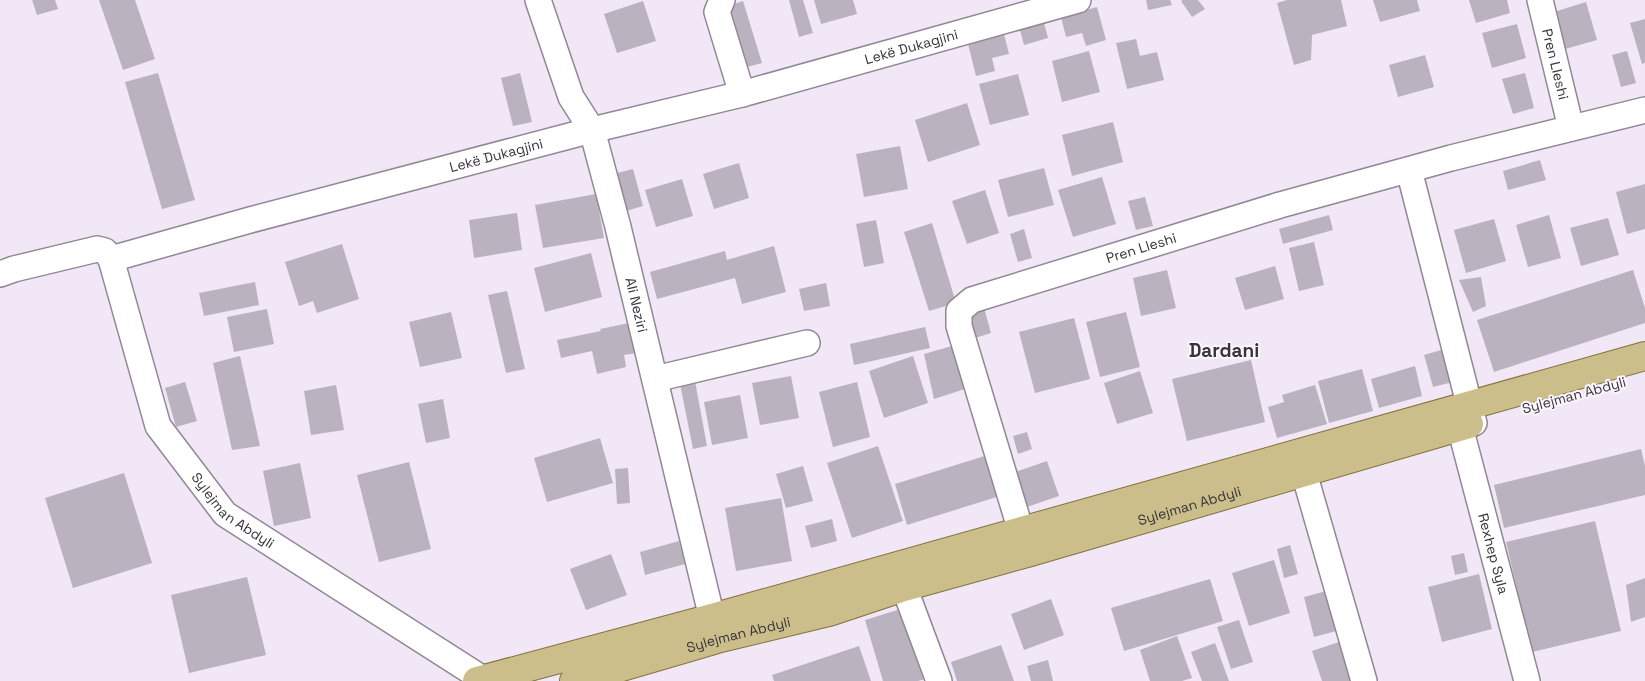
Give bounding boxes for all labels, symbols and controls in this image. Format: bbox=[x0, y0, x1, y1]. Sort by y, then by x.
street label: Lekë Dukagjini bbox=[863, 25, 960, 68]
street label: Pren Lleshi bbox=[1538, 27, 1573, 102]
street label: Lekë Dukagjini bbox=[448, 134, 545, 176]
street label: Pren Lleshi bbox=[1104, 229, 1178, 267]
street label: Ali Neziri bbox=[621, 275, 652, 334]
district label: Dardani bbox=[1189, 338, 1259, 363]
street label: Sylejman Abdyli bbox=[1520, 372, 1628, 418]
street label: Sylejman Abdyli bbox=[188, 469, 278, 552]
street label: Sylejman Abdyli bbox=[1136, 482, 1243, 529]
street label: Rexhep Syla bbox=[1474, 511, 1513, 596]
street label: Sylejman Abdyli bbox=[684, 613, 792, 657]

